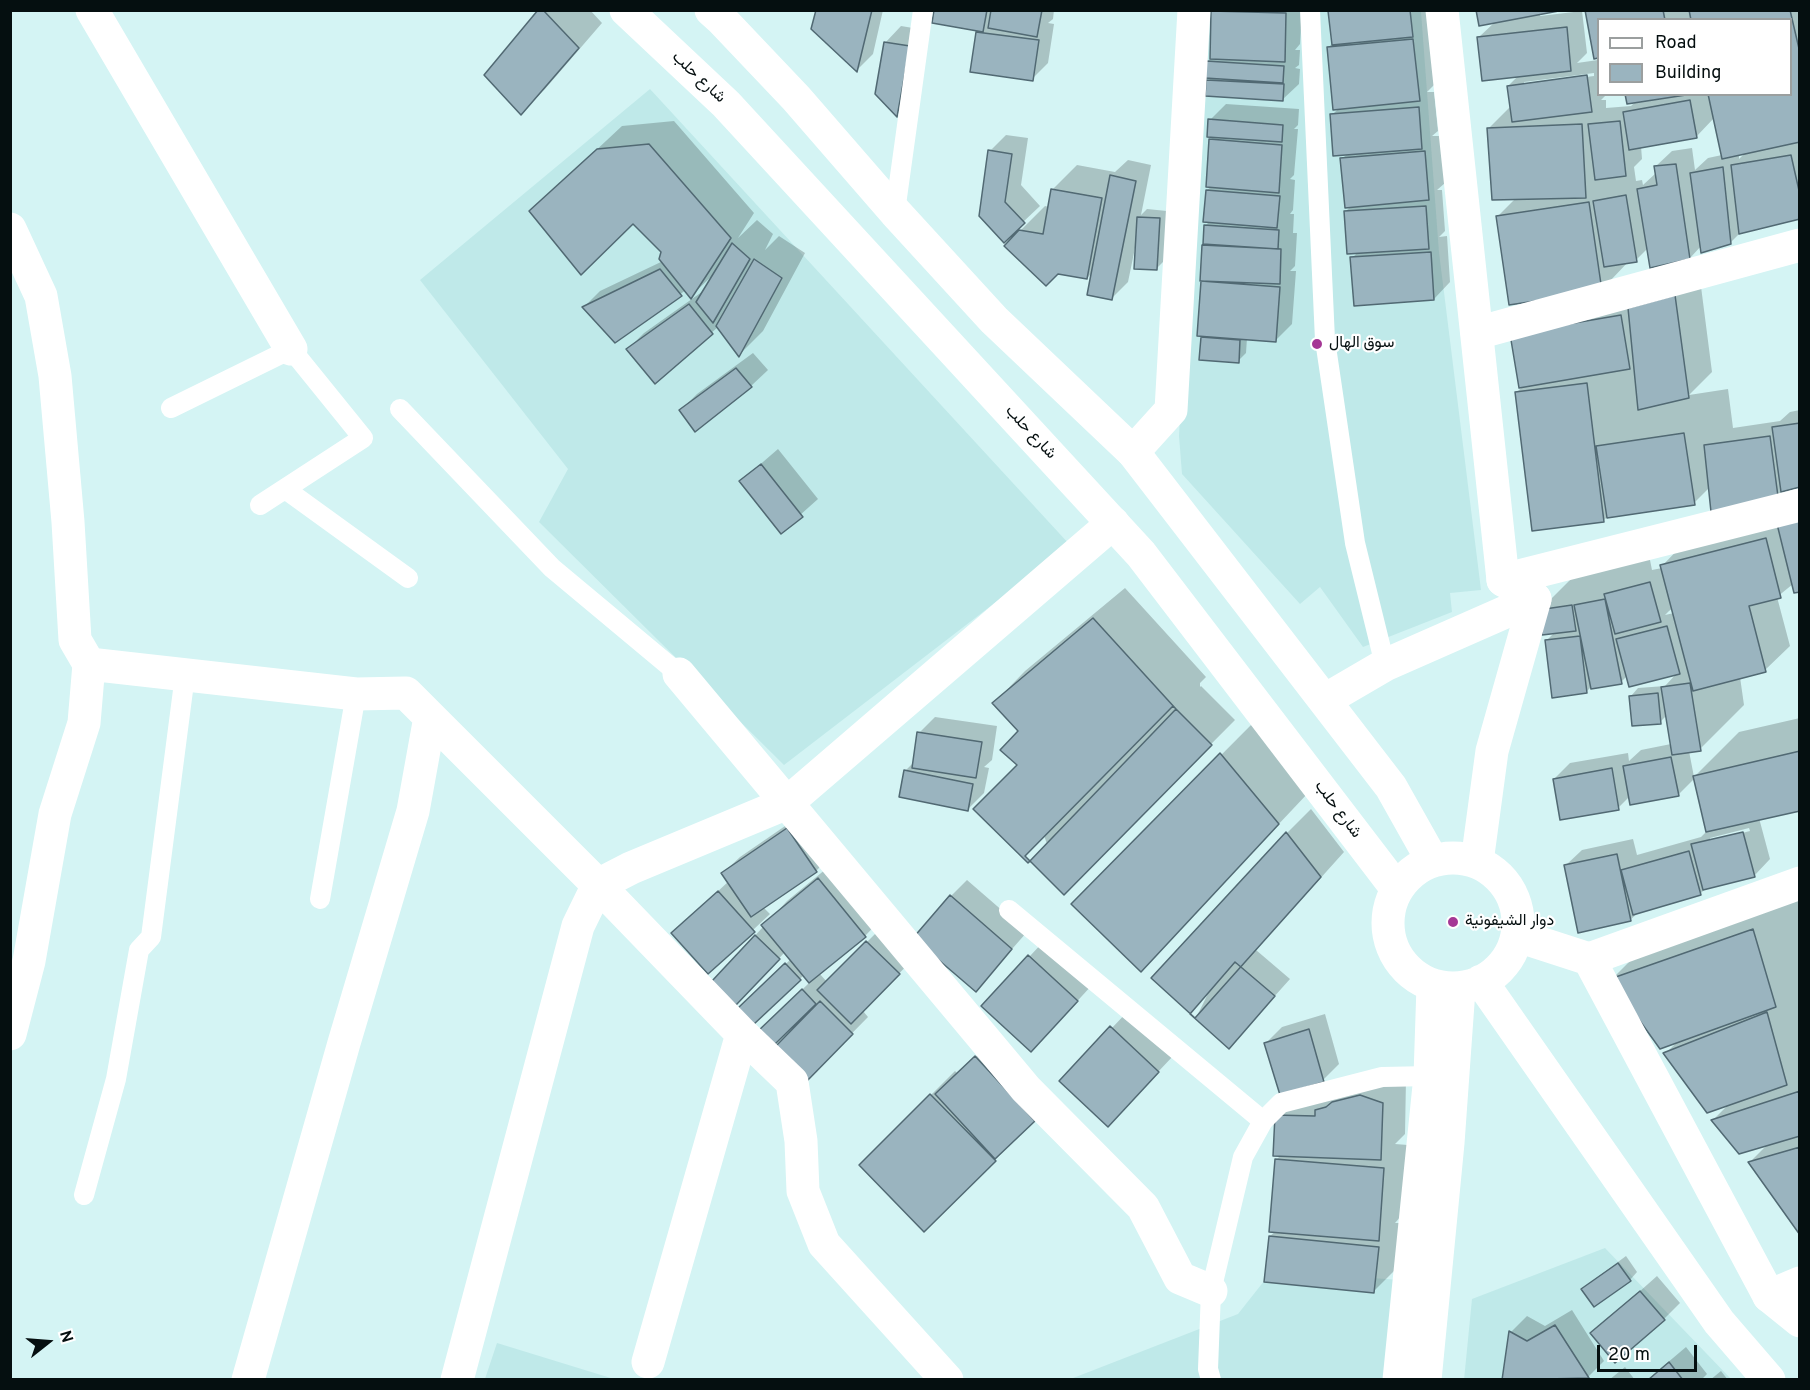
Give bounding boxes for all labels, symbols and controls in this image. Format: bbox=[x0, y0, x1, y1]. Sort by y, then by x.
legend bbox=[1597, 18, 1792, 96]
text: Road bbox=[1655, 32, 1697, 55]
street label: شارع حلب bbox=[667, 48, 729, 108]
text: Building bbox=[1655, 62, 1721, 85]
place label: سوق الهال bbox=[1329, 334, 1394, 354]
marker: سوق الهال bbox=[1310, 337, 1324, 351]
street label: شارع حلب bbox=[1000, 402, 1060, 464]
street label: شارع حلب bbox=[1309, 778, 1365, 842]
place label: دوار الشيفونية bbox=[1465, 912, 1554, 932]
marker: دوار الشيفونية bbox=[1446, 915, 1460, 929]
north arrow bbox=[18, 1312, 78, 1372]
text: N bbox=[54, 1328, 76, 1345]
scale bar bbox=[1600, 1333, 1700, 1371]
text: 20 m bbox=[1608, 1344, 1650, 1367]

